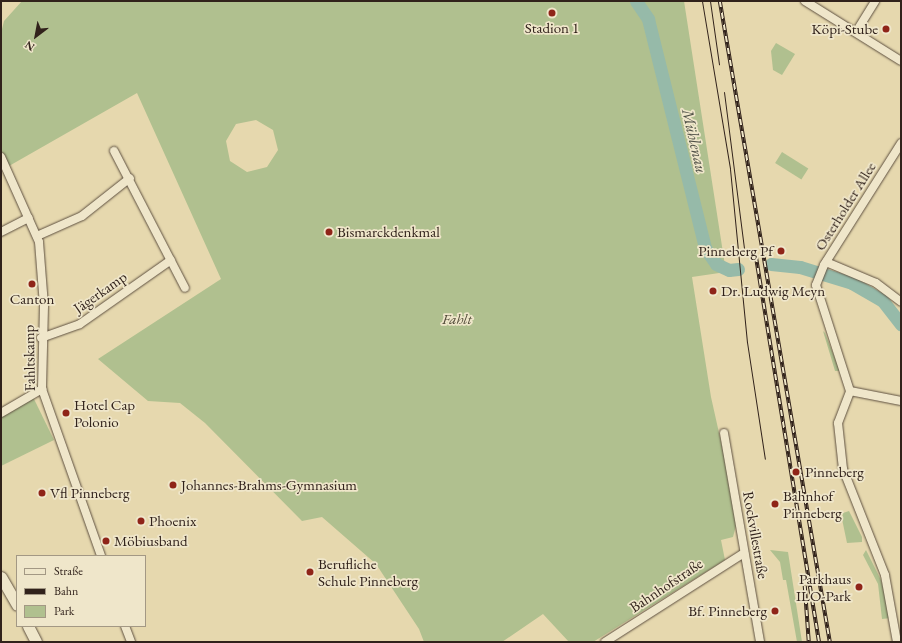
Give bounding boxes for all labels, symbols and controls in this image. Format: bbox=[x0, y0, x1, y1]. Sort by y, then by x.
marker: Stadion 1 bbox=[547, 8, 557, 18]
north arrow bbox=[16, 16, 56, 56]
place label: Stadion 1 bbox=[525, 19, 579, 37]
place label: Köpi-Stube bbox=[812, 20, 878, 38]
marker: Köpi-Stube bbox=[881, 24, 891, 34]
text: N bbox=[22, 38, 37, 54]
water label: Mühlenau bbox=[677, 107, 711, 175]
street label: Osterholder Allee bbox=[811, 158, 879, 254]
place label: Bismarckdenkmal bbox=[337, 223, 440, 241]
marker: Bismarckdenkmal bbox=[324, 227, 334, 237]
place label: Pinneberg Pf bbox=[698, 242, 773, 260]
marker: Pinneberg Pf bbox=[776, 246, 786, 256]
street label: Jägerkamp bbox=[70, 267, 130, 317]
marker: Canton bbox=[27, 279, 37, 289]
place label: Dr. Ludwig Meyn bbox=[721, 282, 825, 300]
marker: Dr. Ludwig Meyn bbox=[708, 286, 718, 296]
place label: Canton bbox=[10, 290, 54, 308]
park label: Fahlt bbox=[442, 310, 472, 328]
street label: Fahltskamp bbox=[19, 325, 39, 391]
place label: Hotel Cap Polonio bbox=[74, 395, 135, 430]
marker: Hotel Cap Polonio bbox=[61, 408, 71, 418]
place label: Pinneberg bbox=[805, 463, 864, 481]
marker: Pinneberg bbox=[790, 466, 802, 478]
place label: Johannes-Brahms-Gymnasium bbox=[181, 476, 357, 494]
marker: Johannes-Brahms-Gymnasium bbox=[168, 480, 178, 490]
place label: Vfl Pinneberg bbox=[50, 484, 129, 502]
place label: Bahnhof Pinneberg bbox=[783, 486, 842, 521]
marker: Vfl Pinneberg bbox=[37, 488, 47, 498]
street label: Rockvillestraße bbox=[739, 490, 773, 580]
marker: Bahnhof Pinneberg bbox=[770, 499, 780, 509]
place label: Phoenix bbox=[149, 512, 196, 530]
marker: Phoenix bbox=[136, 516, 146, 526]
place label: Möbiusband bbox=[114, 532, 188, 550]
marker: Möbiusband bbox=[101, 536, 111, 546]
place label: Berufliche Schule Pinneberg bbox=[318, 554, 418, 589]
street label: Bahnhofstraße bbox=[626, 554, 706, 616]
legend bbox=[16, 555, 146, 627]
text: Straße bbox=[54, 563, 83, 579]
marker: Berufliche Schule Pinneberg bbox=[305, 567, 315, 577]
place label: Parkhaus ILO-Park bbox=[796, 569, 851, 604]
marker: Parkhaus ILO-Park bbox=[854, 582, 864, 592]
text: Bahn bbox=[54, 583, 78, 599]
place label: Bf. Pinneberg bbox=[688, 602, 767, 620]
text: Park bbox=[54, 603, 74, 619]
marker: Bf. Pinneberg bbox=[770, 606, 780, 616]

